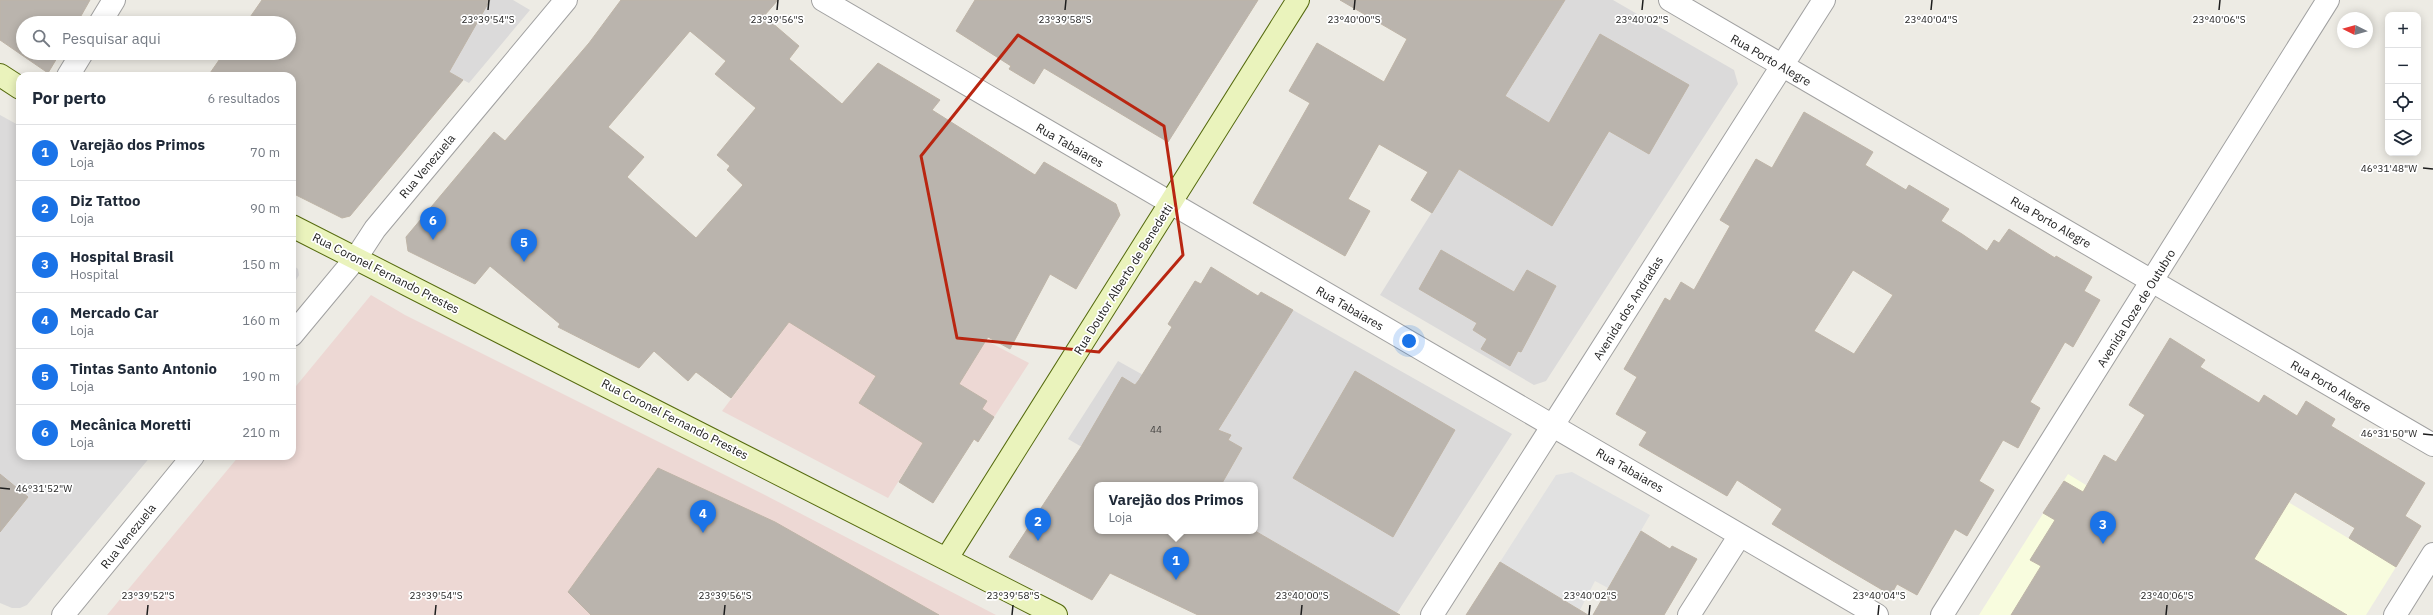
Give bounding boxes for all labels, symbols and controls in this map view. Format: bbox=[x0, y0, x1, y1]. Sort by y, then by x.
north arrow bbox=[2337, 12, 2373, 48]
map controls bbox=[2385, 12, 2421, 156]
button: + bbox=[2385, 12, 2421, 48]
text: 23°39'54"S bbox=[461, 13, 515, 26]
text: 23°39'56"S bbox=[750, 13, 804, 26]
text: 23°39'58"S bbox=[1038, 13, 1092, 26]
text: 23°40'00"S bbox=[1327, 13, 1381, 26]
text: 23°40'02"S bbox=[1615, 13, 1669, 26]
text: 23°40'04"S bbox=[1904, 13, 1958, 26]
text: 23°40'06"S bbox=[2192, 13, 2246, 26]
search box bbox=[16, 16, 296, 60]
icon: search bbox=[30, 27, 52, 49]
text: Pesquisar aqui bbox=[62, 29, 161, 48]
street label: Rua Porto Alegre bbox=[1728, 31, 1814, 89]
button: − bbox=[2385, 48, 2421, 84]
button: locate bbox=[2385, 84, 2421, 120]
text: Por perto bbox=[32, 87, 106, 109]
text: 6 resultados bbox=[207, 90, 280, 107]
street label: Rua Tabaiares bbox=[1033, 120, 1107, 170]
button: layers bbox=[2385, 120, 2421, 156]
street label: Rua Venezuela bbox=[396, 130, 459, 201]
text: Varejão dos Primos bbox=[70, 135, 205, 154]
text: 1 bbox=[41, 144, 49, 161]
text: 70 m bbox=[250, 144, 280, 161]
text: Loja bbox=[70, 154, 94, 171]
text: 46°31'48"W bbox=[2361, 162, 2417, 175]
text: Diz Tattoo bbox=[70, 191, 141, 210]
street label: Rua Porto Alegre bbox=[2008, 193, 2094, 251]
text: 2 bbox=[41, 200, 49, 217]
text: 90 m bbox=[250, 200, 280, 217]
street label: Rua Doutor Alberto de Benedetti bbox=[1070, 201, 1176, 357]
pin: 6 bbox=[420, 207, 446, 240]
text: Loja bbox=[70, 210, 94, 227]
street label: Rua Coronel Fernando Prestes bbox=[310, 229, 462, 317]
pin: 5 bbox=[511, 229, 537, 262]
street label: Avenida Doze de Outubro bbox=[2094, 246, 2179, 370]
text: Hospital Brasil bbox=[70, 247, 173, 266]
street label: Avenida dos Andradas bbox=[1590, 253, 1666, 363]
text: 3 bbox=[41, 256, 49, 273]
text: 150 m bbox=[242, 256, 280, 273]
text: Hospital bbox=[70, 266, 119, 283]
street label: Rua Tabaiares bbox=[1313, 283, 1387, 333]
text: Mercado Car bbox=[70, 303, 158, 322]
text: 4 bbox=[41, 312, 49, 329]
text: 160 m bbox=[242, 312, 280, 329]
text: Loja bbox=[70, 322, 94, 339]
your location bbox=[1399, 331, 1419, 351]
street label: Rua Porto Alegre bbox=[2288, 357, 2374, 415]
text: Tintas Santo Antonio bbox=[70, 359, 217, 378]
text: 5 bbox=[41, 368, 49, 385]
text: 190 m bbox=[242, 368, 280, 385]
street label: Rua Coronel Fernando Prestes bbox=[599, 375, 751, 463]
text: Loja bbox=[70, 378, 94, 395]
text: Mecânica Moretti bbox=[70, 415, 191, 434]
house number: 44 bbox=[1150, 423, 1162, 436]
text: 6 bbox=[41, 424, 49, 441]
text: 210 m bbox=[242, 424, 280, 441]
text: 46°31'50"W bbox=[2361, 427, 2417, 440]
text: Loja bbox=[70, 434, 94, 451]
street label: Rua Tabaiares bbox=[1593, 445, 1667, 495]
text: 46°31'52"W bbox=[16, 482, 72, 495]
popup bbox=[1094, 482, 1258, 534]
text: Varejão dos Primos bbox=[1108, 490, 1244, 509]
street label: Rua Venezuela bbox=[97, 500, 159, 572]
pin: 4 bbox=[690, 500, 716, 533]
pin: 2 bbox=[1025, 508, 1051, 541]
text: Loja bbox=[1108, 509, 1132, 526]
pin: 3 bbox=[2090, 511, 2116, 544]
pin: 1 bbox=[1163, 547, 1189, 580]
text: 23°39'52"S bbox=[121, 589, 175, 602]
text: 23°39'54"S bbox=[409, 589, 463, 602]
text: 23°39'56"S bbox=[698, 589, 752, 602]
text: 23°39'58"S bbox=[986, 589, 1040, 602]
text: 23°40'00"S bbox=[1275, 589, 1329, 602]
text: 23°40'02"S bbox=[1563, 589, 1617, 602]
text: 23°40'04"S bbox=[1852, 589, 1906, 602]
text: 23°40'06"S bbox=[2140, 589, 2194, 602]

